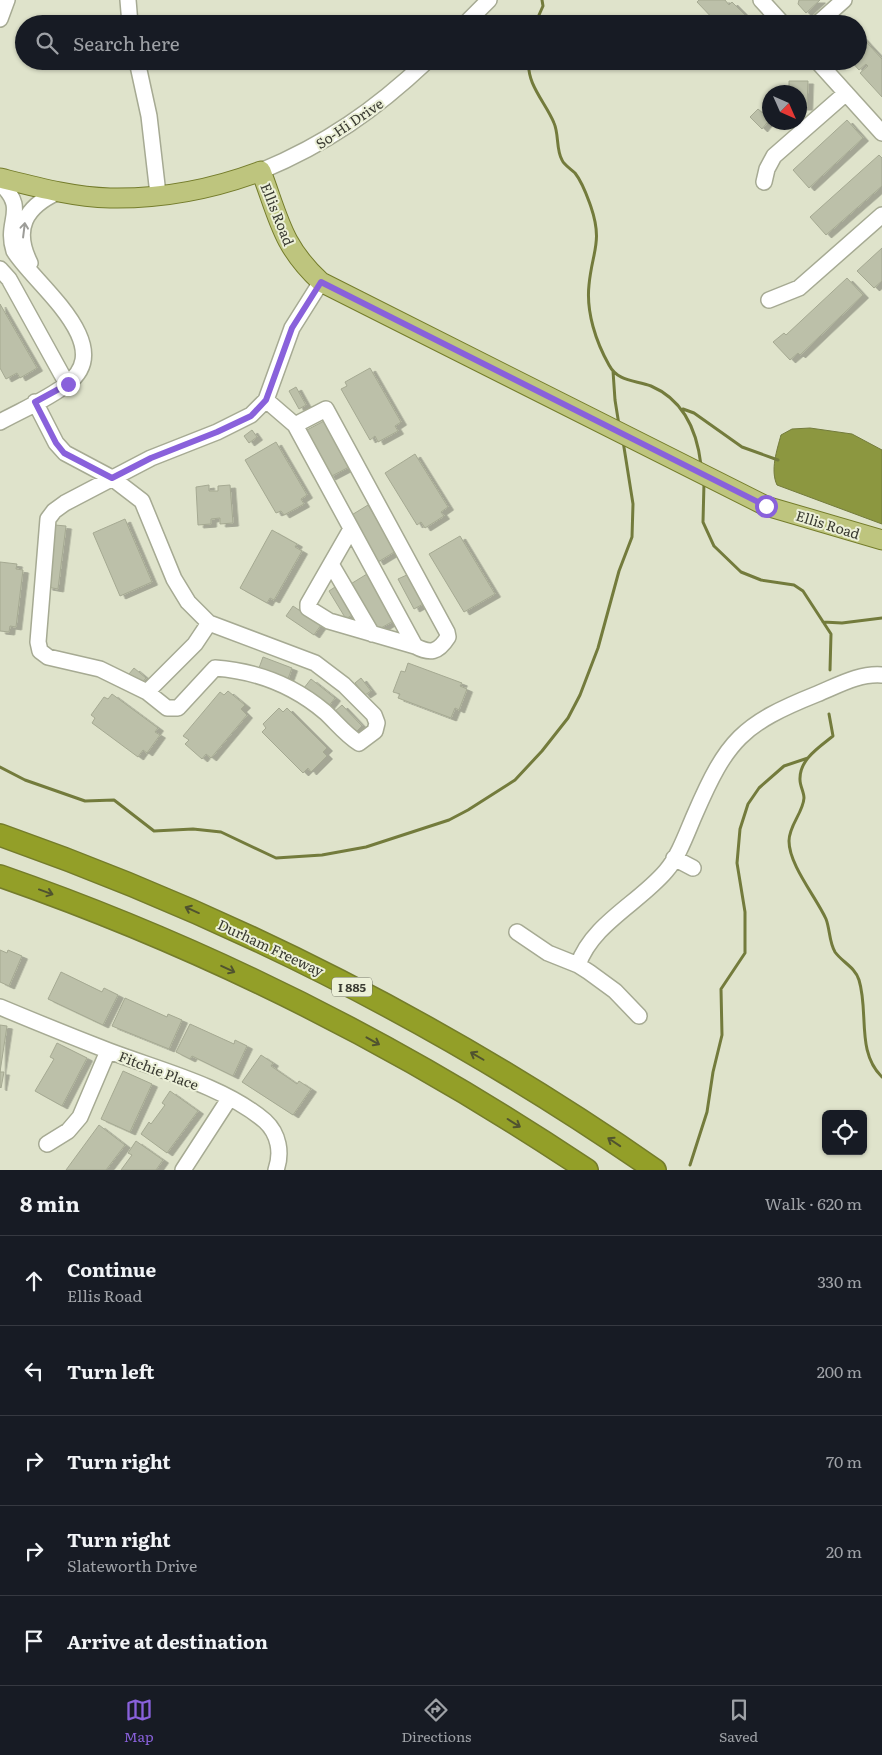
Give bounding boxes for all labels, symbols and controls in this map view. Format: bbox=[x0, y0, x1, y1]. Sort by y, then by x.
search box bbox=[15, 15, 867, 70]
icon: search bbox=[33, 29, 61, 57]
text: Search here bbox=[73, 29, 180, 57]
north arrow bbox=[762, 85, 807, 130]
street label: So-Hi Drive bbox=[311, 93, 387, 153]
street label: Ellis Road bbox=[256, 180, 300, 249]
one-way arrow bbox=[19, 222, 29, 238]
route end bbox=[57, 373, 80, 396]
route start bbox=[755, 495, 778, 518]
street label: Ellis Road bbox=[794, 505, 863, 543]
one-way arrow bbox=[38, 888, 53, 897]
one-way arrow bbox=[185, 905, 200, 915]
street label: Durham Freeway bbox=[215, 914, 328, 981]
one-way arrow bbox=[220, 964, 235, 974]
road number: I 885 bbox=[332, 978, 372, 996]
one-way arrow bbox=[366, 1036, 381, 1046]
street label: Fitchie Place bbox=[116, 1046, 202, 1094]
one-way arrow bbox=[471, 1050, 485, 1060]
map controls bbox=[822, 1110, 867, 1155]
button: locate bbox=[822, 1110, 867, 1155]
one-way arrow bbox=[506, 1118, 520, 1128]
one-way arrow bbox=[608, 1137, 622, 1147]
text: 8 min bbox=[20, 1187, 80, 1218]
text: Walk · 620 m bbox=[765, 1191, 862, 1215]
text: Continue bbox=[67, 1255, 156, 1283]
icon: ahead bbox=[20, 1267, 48, 1295]
text: 330 m bbox=[817, 1269, 862, 1293]
text: Ellis Road bbox=[67, 1283, 142, 1307]
icon: left bbox=[20, 1357, 48, 1385]
text: Turn left bbox=[67, 1357, 154, 1385]
text: 200 m bbox=[817, 1359, 862, 1383]
icon: right bbox=[20, 1447, 48, 1475]
text: Turn right bbox=[67, 1447, 171, 1475]
text: 70 m bbox=[826, 1449, 862, 1473]
text: Turn right bbox=[67, 1525, 171, 1553]
icon: right bbox=[20, 1537, 48, 1565]
text: 20 m bbox=[826, 1539, 862, 1563]
text: Slateworth Drive bbox=[67, 1553, 197, 1577]
icon: arrive bbox=[20, 1627, 48, 1655]
text: Arrive at destination bbox=[67, 1627, 268, 1655]
tab: Map bbox=[124, 1696, 154, 1746]
tab: Directions bbox=[401, 1696, 471, 1746]
tab: Saved bbox=[719, 1696, 758, 1746]

